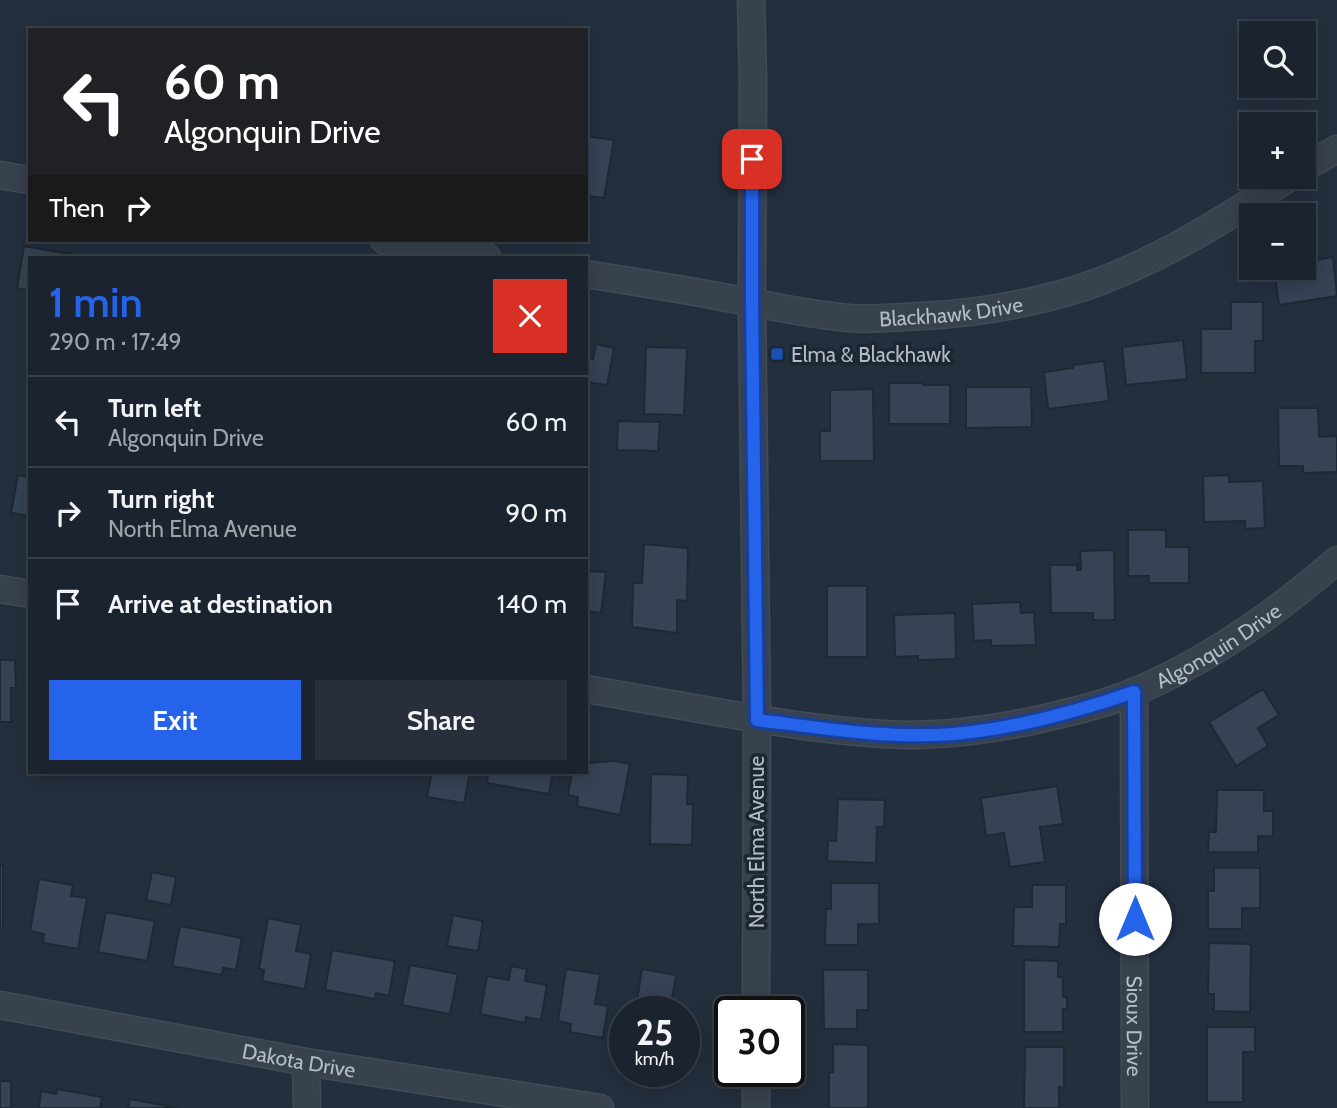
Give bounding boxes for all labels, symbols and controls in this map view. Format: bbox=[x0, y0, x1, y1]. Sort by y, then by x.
map controls bbox=[1239, 21, 1316, 280]
button: search bbox=[1239, 21, 1316, 98]
text: 60 m bbox=[164, 52, 280, 111]
icon: left bbox=[49, 56, 140, 147]
text: Algonquin Drive bbox=[164, 112, 381, 151]
button: + bbox=[1239, 112, 1316, 189]
pin bbox=[722, 129, 782, 189]
icon: arrive bbox=[733, 140, 771, 178]
icon: right bbox=[119, 189, 157, 227]
text: Then bbox=[49, 192, 105, 224]
button: − bbox=[1239, 203, 1316, 280]
text: 1 min bbox=[49, 276, 143, 328]
button: close bbox=[493, 279, 567, 353]
street label: Blackhawk Drive bbox=[879, 291, 1025, 331]
text: 290 m · 17:49 bbox=[49, 328, 182, 356]
place label: Elma & Blackhawk bbox=[791, 342, 951, 367]
marker: Elma & Blackhawk bbox=[769, 346, 785, 362]
text: Turn left bbox=[108, 392, 201, 424]
icon: left bbox=[49, 403, 87, 441]
text: 60 m bbox=[505, 406, 567, 438]
text: Algonquin Drive bbox=[108, 424, 264, 452]
text: Turn right bbox=[108, 483, 214, 515]
icon: right bbox=[49, 494, 87, 532]
text: 90 m bbox=[505, 497, 567, 529]
text: North Elma Avenue bbox=[108, 515, 297, 543]
icon: arrive bbox=[49, 585, 87, 623]
text: Arrive at destination bbox=[108, 588, 333, 620]
text: 140 m bbox=[497, 588, 567, 620]
street label: Algonquin Drive bbox=[1152, 598, 1286, 693]
button: Exit bbox=[49, 680, 301, 760]
button: Share bbox=[315, 680, 567, 760]
street label: North Elma Avenue bbox=[744, 756, 769, 928]
position arrow bbox=[1098, 882, 1172, 956]
street label: Sioux Drive bbox=[1122, 975, 1147, 1077]
speed limit sign: 30 bbox=[714, 996, 805, 1087]
text: 25 bbox=[636, 1011, 673, 1054]
street label: Dakota Drive bbox=[240, 1038, 358, 1082]
text: km/h bbox=[635, 1048, 674, 1070]

